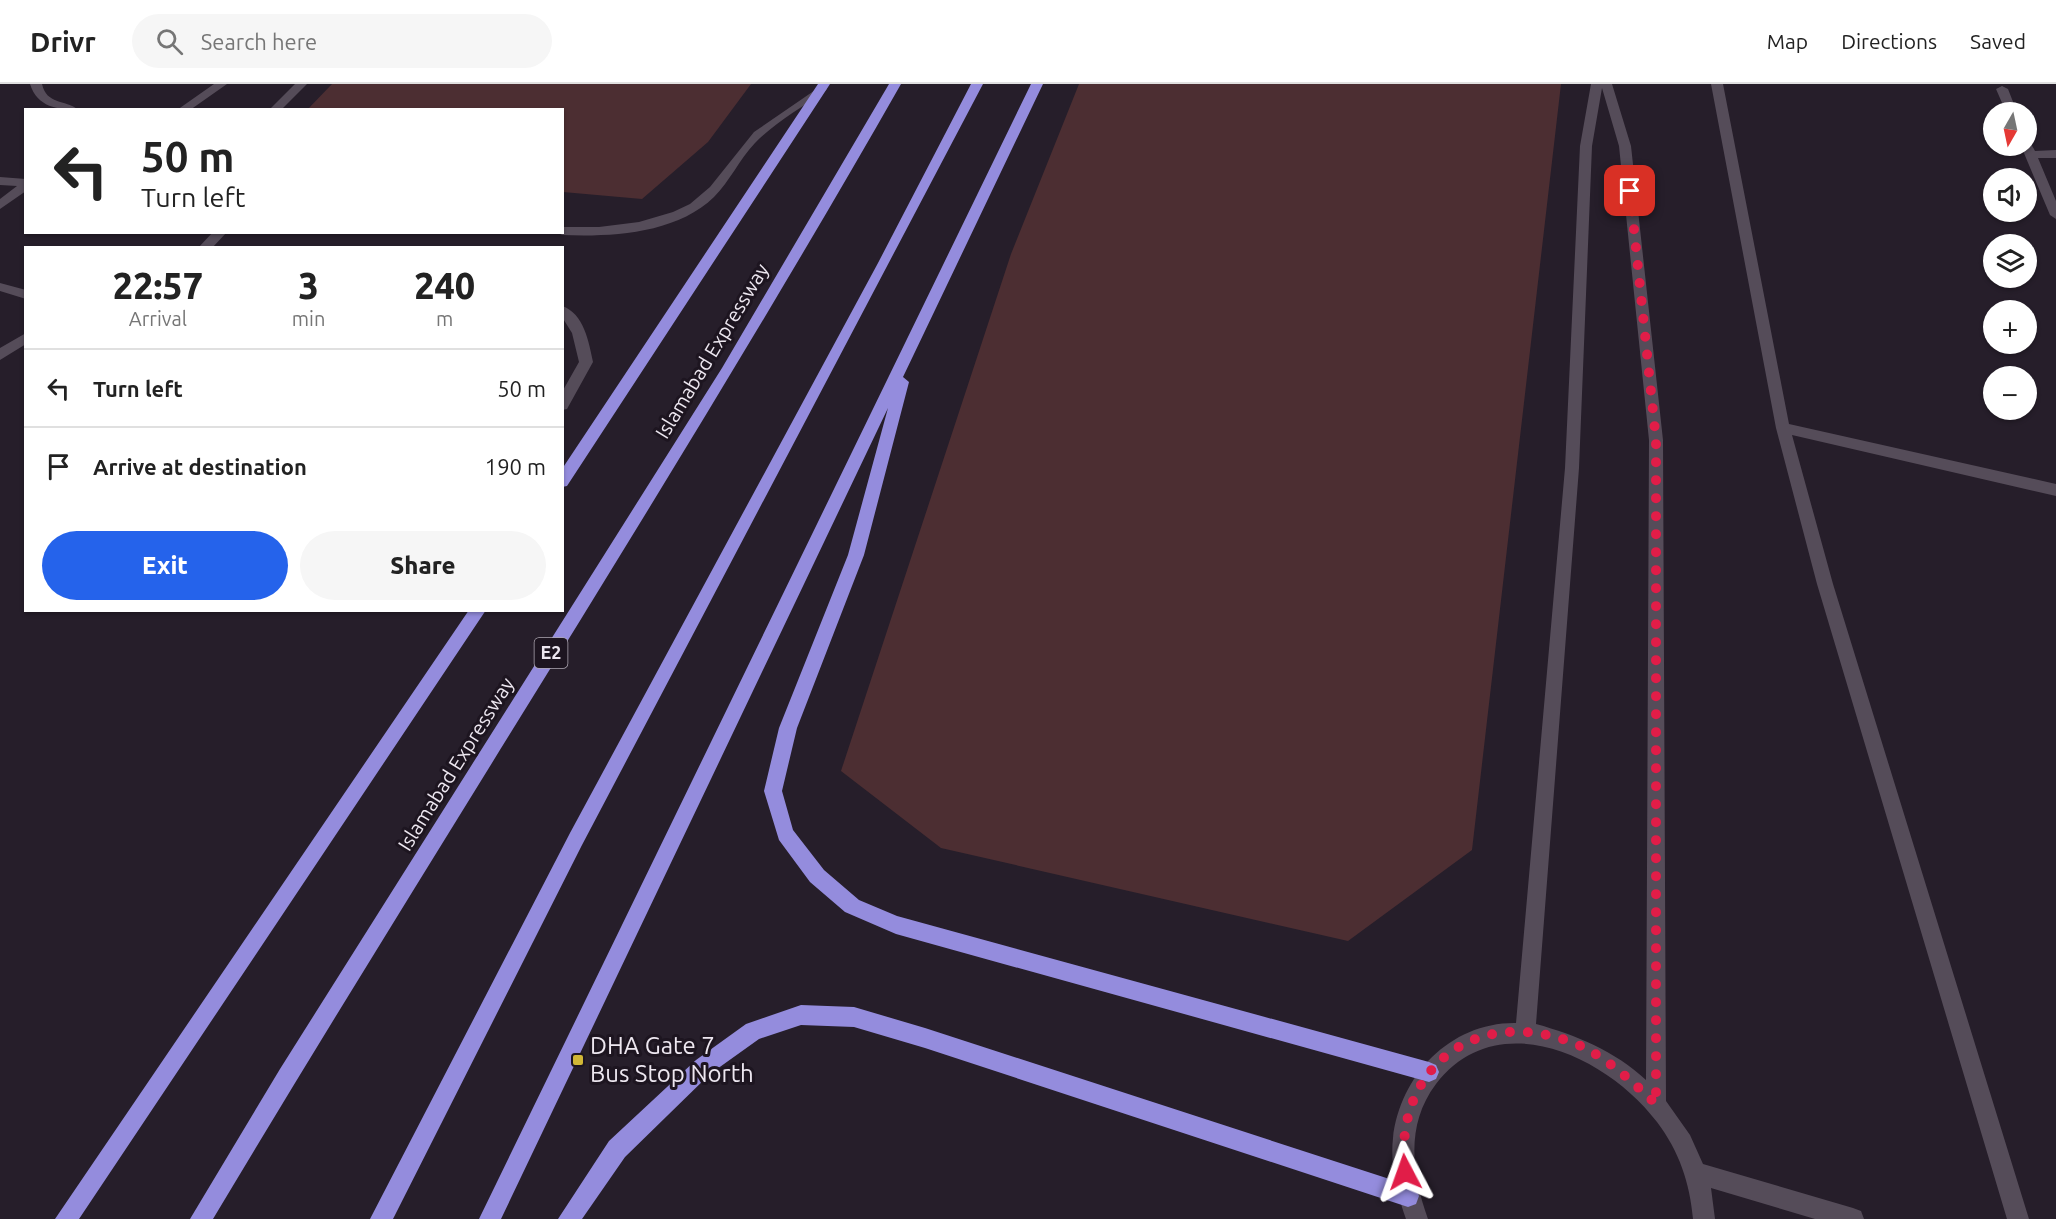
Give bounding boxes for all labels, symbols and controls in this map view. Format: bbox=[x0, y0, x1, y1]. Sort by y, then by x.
search box bbox=[132, 14, 552, 68]
icon: search bbox=[153, 25, 186, 58]
text: Drivr bbox=[30, 26, 96, 57]
text: Search here bbox=[201, 29, 317, 54]
text: Map bbox=[1767, 29, 1808, 53]
text: Directions bbox=[1841, 29, 1937, 53]
text: Saved bbox=[1970, 29, 2026, 53]
north arrow bbox=[1983, 102, 2037, 156]
map controls bbox=[1983, 102, 2037, 420]
icon: left bbox=[42, 132, 120, 210]
text: 50 m bbox=[141, 133, 235, 180]
pin bbox=[1604, 165, 1655, 216]
button: sound bbox=[1983, 168, 2037, 222]
icon: arrive bbox=[1613, 174, 1646, 207]
text: Turn left bbox=[141, 182, 245, 212]
button: layers bbox=[1983, 234, 2037, 288]
street label: Islamabad Expressway bbox=[650, 259, 773, 442]
text: 22:57 bbox=[113, 265, 203, 306]
text: 3 bbox=[298, 265, 319, 306]
text: 240 bbox=[414, 265, 475, 306]
button: + bbox=[1983, 300, 2037, 354]
text: Arrival bbox=[129, 307, 187, 330]
text: min bbox=[292, 307, 325, 330]
text: m bbox=[436, 307, 453, 330]
button: − bbox=[1983, 366, 2037, 420]
icon: left bbox=[42, 372, 75, 405]
text: Turn left bbox=[93, 376, 183, 401]
text: 50 m bbox=[497, 376, 546, 401]
icon: arrive bbox=[42, 450, 75, 483]
text: Arrive at destination bbox=[93, 454, 307, 479]
text: 190 m bbox=[485, 454, 546, 479]
button: Exit bbox=[42, 531, 288, 600]
button: Share bbox=[300, 531, 546, 600]
road number: E2 bbox=[534, 638, 568, 668]
street label: Islamabad Expressway bbox=[393, 673, 518, 855]
place label: DHA Gate 7 Bus Stop North bbox=[590, 1032, 754, 1087]
marker: DHA Gate 7 Bus Stop North bbox=[571, 1053, 585, 1067]
position arrow bbox=[1373, 1140, 1437, 1204]

